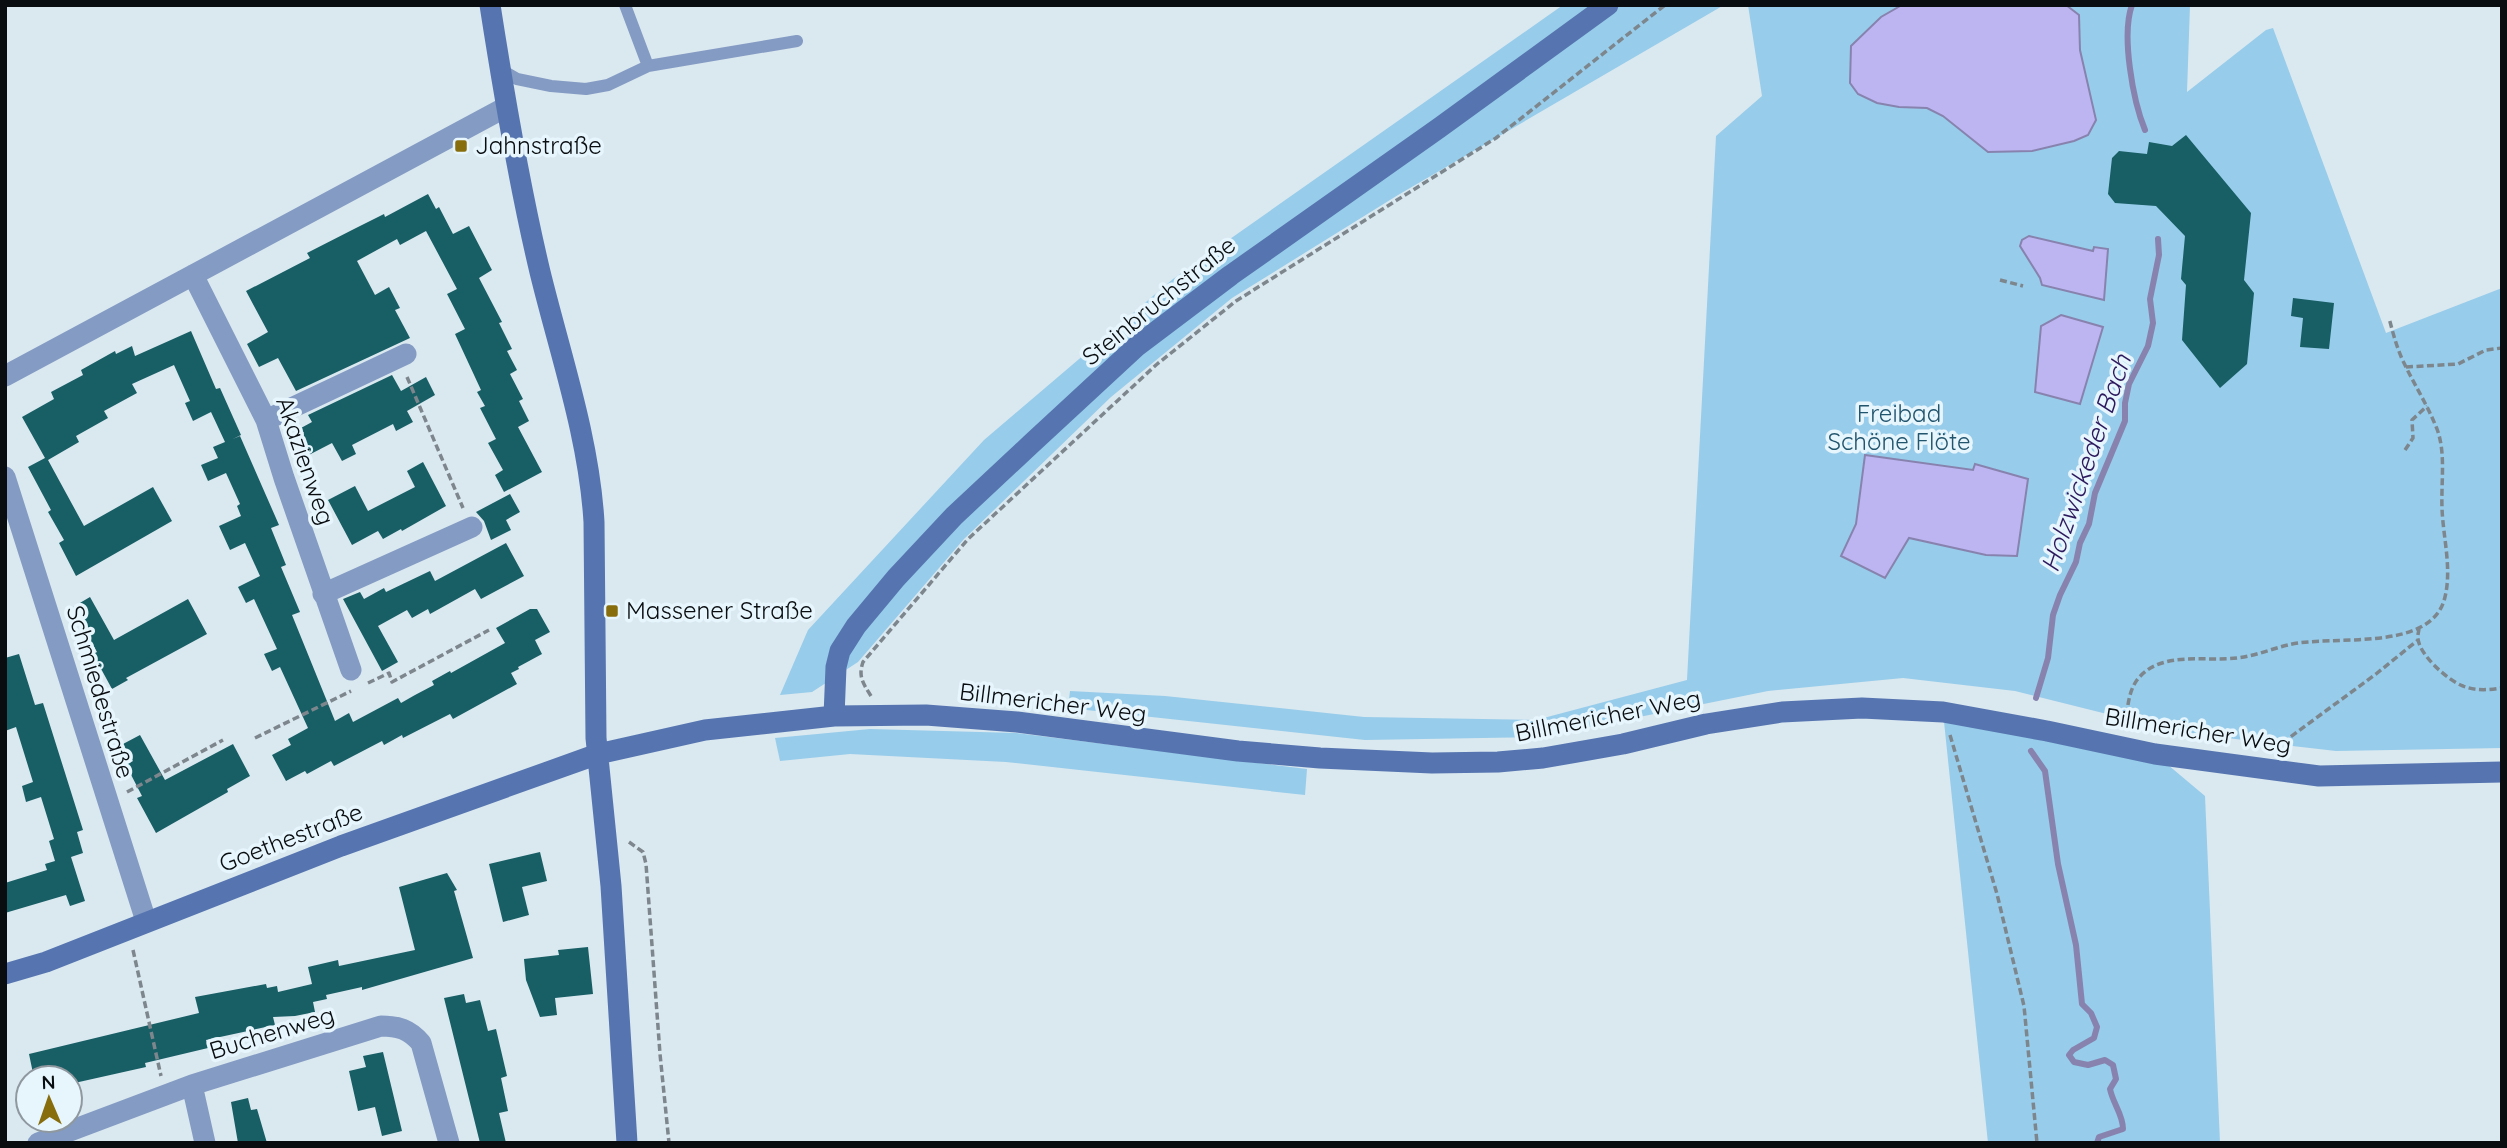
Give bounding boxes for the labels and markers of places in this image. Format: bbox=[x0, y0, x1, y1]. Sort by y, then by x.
place label: Jahnstraße bbox=[475, 130, 602, 160]
marker: Jahnstraße bbox=[453, 138, 469, 154]
place label: Massener Straße bbox=[626, 595, 813, 625]
marker: Massener Straße bbox=[604, 603, 620, 619]

